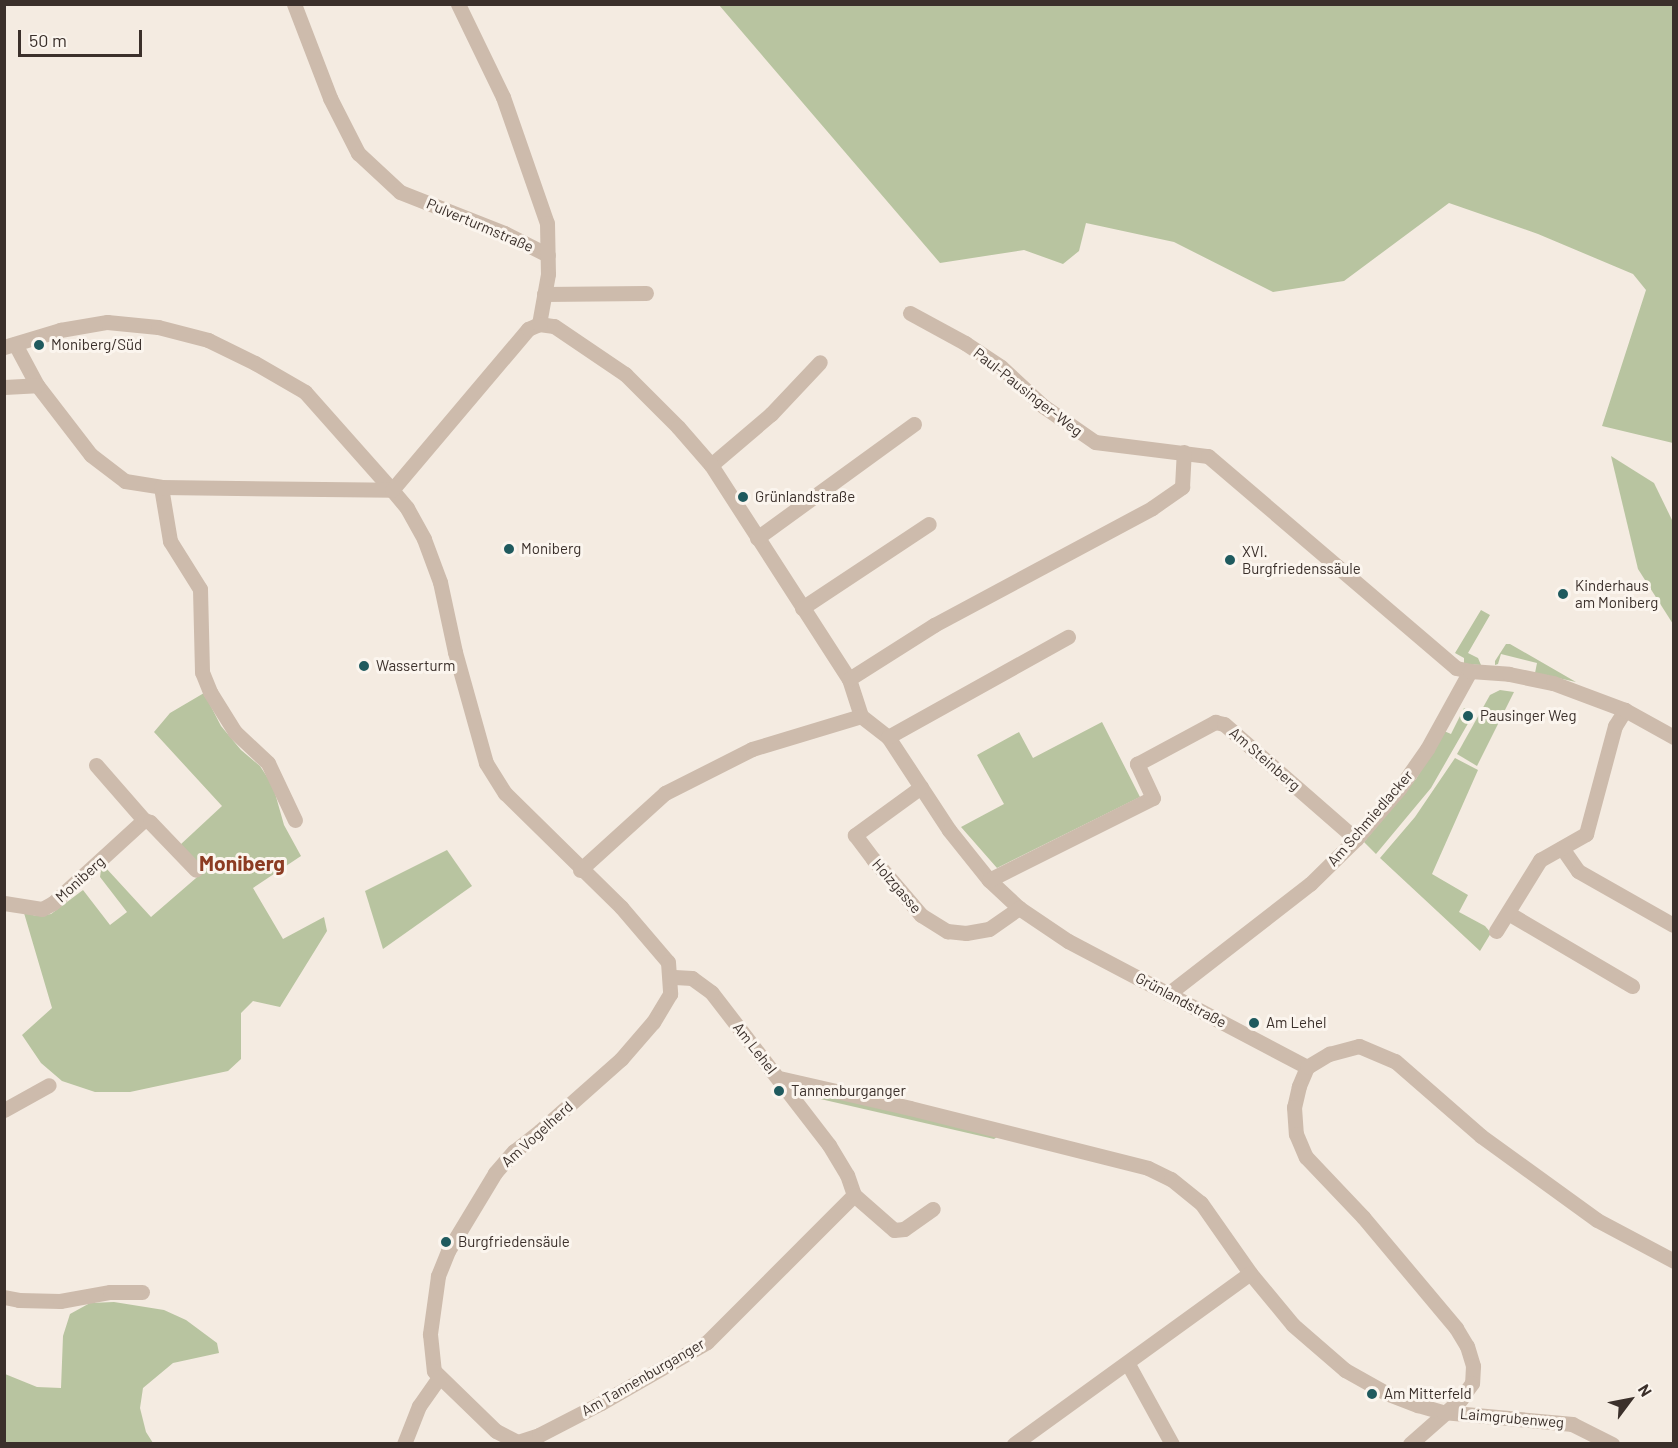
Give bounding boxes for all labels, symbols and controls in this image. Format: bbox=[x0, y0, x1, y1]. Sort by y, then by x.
scale bar bbox=[21, 18, 146, 56]
text: 50 m bbox=[29, 29, 67, 51]
street label: Pulverturmstraße bbox=[424, 194, 536, 256]
place label: Moniberg/Süd bbox=[51, 336, 142, 354]
marker: Moniberg/Süd bbox=[32, 338, 46, 352]
street label: Paul-Pausinger-Weg bbox=[970, 344, 1086, 440]
place label: Grünlandstraße bbox=[755, 488, 855, 506]
marker: Grünlandstraße bbox=[736, 490, 750, 504]
place label: Moniberg bbox=[521, 540, 581, 558]
marker: Moniberg bbox=[502, 542, 516, 556]
place label: XVI. Burgfriedenssäule bbox=[1242, 542, 1361, 577]
marker: XVI. Burgfriedenssäule bbox=[1223, 553, 1237, 567]
place label: Kinderhaus am Moniberg bbox=[1575, 576, 1658, 611]
marker: Kinderhaus am Moniberg bbox=[1556, 587, 1570, 601]
place label: Wasserturm bbox=[376, 657, 455, 675]
marker: Wasserturm bbox=[357, 659, 371, 673]
place label: Pausinger Weg bbox=[1480, 707, 1577, 725]
marker: Pausinger Weg bbox=[1461, 709, 1475, 723]
street label: Am Steinberg bbox=[1226, 723, 1304, 795]
street label: Am Schmiedlacker bbox=[1323, 766, 1417, 870]
district label: Moniberg bbox=[199, 850, 285, 876]
street label: Moniberg bbox=[52, 852, 108, 906]
street label: Holzgasse bbox=[869, 855, 925, 917]
street label: Grünlandstraße bbox=[1133, 969, 1229, 1031]
place label: Am Lehel bbox=[1266, 1014, 1326, 1032]
marker: Am Lehel bbox=[1247, 1016, 1261, 1030]
street label: Am Lehel bbox=[729, 1019, 781, 1077]
place label: Tannenburganger bbox=[791, 1082, 906, 1100]
marker: Tannenburganger bbox=[772, 1084, 786, 1098]
street label: Am Vogelherd bbox=[498, 1097, 576, 1171]
place label: Burgfriedensäule bbox=[458, 1233, 570, 1251]
marker: Burgfriedensäule bbox=[439, 1235, 453, 1249]
street label: Am Tannenburganger bbox=[578, 1334, 708, 1420]
north arrow bbox=[1600, 1370, 1660, 1430]
text: N bbox=[1635, 1381, 1657, 1400]
place label: Am Mitterfeld bbox=[1384, 1385, 1472, 1403]
marker: Am Mitterfeld bbox=[1365, 1387, 1379, 1401]
street label: Laimgrubenweg bbox=[1459, 1404, 1565, 1432]

